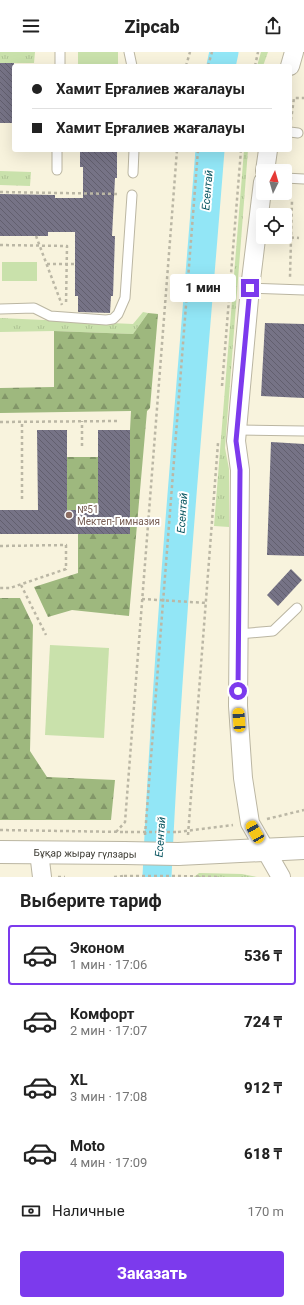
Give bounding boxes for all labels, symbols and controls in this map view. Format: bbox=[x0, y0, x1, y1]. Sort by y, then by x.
icon: menu bbox=[20, 15, 42, 37]
icon: share bbox=[262, 15, 284, 37]
text: Zipcab bbox=[124, 16, 180, 37]
text: Хамит Ерғалиев жағалауы bbox=[56, 80, 245, 98]
text: Хамит Ерғалиев жағалауы bbox=[56, 119, 245, 137]
north arrow bbox=[256, 164, 292, 200]
map controls bbox=[256, 164, 292, 244]
water label: Есентай bbox=[199, 169, 216, 211]
button: locate bbox=[256, 208, 292, 244]
callout: 1 мин bbox=[170, 274, 236, 302]
route end bbox=[241, 279, 259, 297]
text: 1 мин bbox=[185, 280, 221, 295]
water label: Есентай bbox=[175, 492, 190, 534]
place label: №51 Мектеп-Гимназия bbox=[77, 504, 160, 527]
marker: №51 Мектеп-Гимназия bbox=[64, 510, 74, 520]
route start bbox=[229, 682, 247, 700]
car bbox=[232, 708, 246, 732]
water label: Есентай bbox=[153, 816, 168, 858]
car bbox=[244, 819, 266, 845]
street label: Бұқар жырау гүлзары bbox=[33, 847, 137, 860]
text: Выберите тариф bbox=[20, 890, 162, 911]
icon: car bbox=[22, 937, 58, 973]
text: Эконом bbox=[70, 939, 125, 957]
text: 536 ₸ bbox=[244, 947, 282, 965]
text: 1 мин · 17:06 bbox=[70, 957, 147, 972]
icon: car bbox=[22, 1003, 58, 1039]
text: Комфорт bbox=[70, 1005, 134, 1023]
text: 724 ₸ bbox=[244, 1013, 282, 1031]
text: 2 мин · 17:07 bbox=[70, 1023, 147, 1038]
icon: car bbox=[22, 1069, 58, 1105]
text: XL bbox=[70, 1071, 88, 1089]
text: 912 ₸ bbox=[244, 1079, 282, 1097]
text: 3 мин · 17:08 bbox=[70, 1089, 147, 1104]
icon: car bbox=[22, 1135, 58, 1171]
text: Moto bbox=[70, 1137, 105, 1155]
text: 618 ₸ bbox=[244, 1145, 282, 1163]
text: 4 мин · 17:09 bbox=[70, 1155, 147, 1170]
icon: cash bbox=[20, 1200, 42, 1222]
text: Наличные bbox=[52, 1202, 125, 1220]
text: 170 m bbox=[247, 1204, 284, 1219]
button: Заказать bbox=[20, 1251, 284, 1297]

